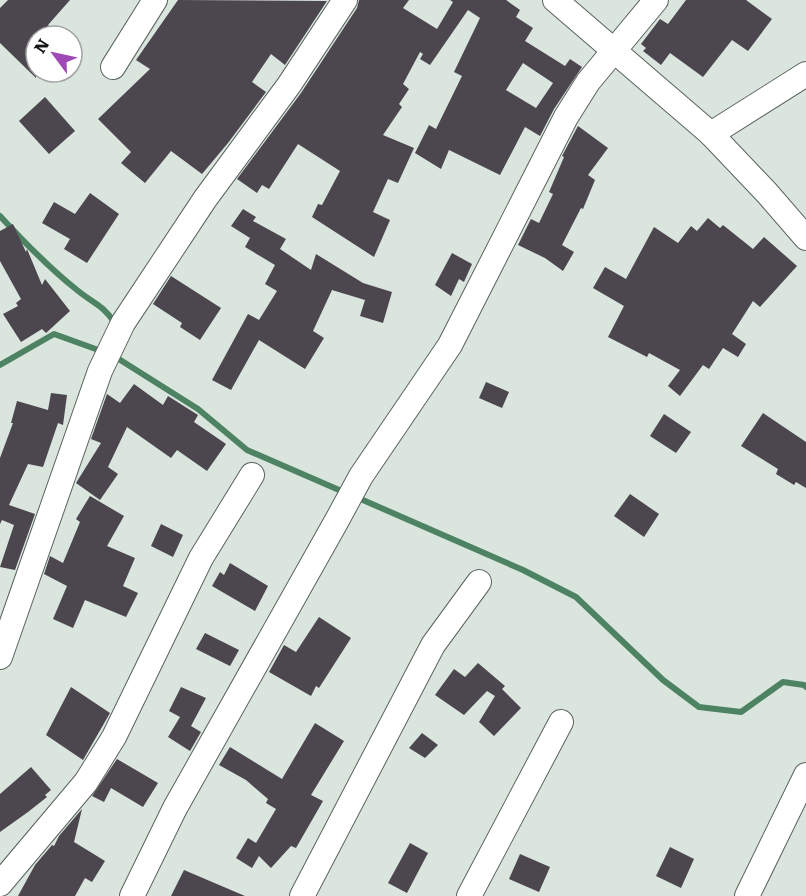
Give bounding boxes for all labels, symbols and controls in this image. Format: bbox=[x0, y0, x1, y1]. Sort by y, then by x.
north arrow bbox=[24, 24, 84, 84]
text: N bbox=[27, 33, 54, 57]

